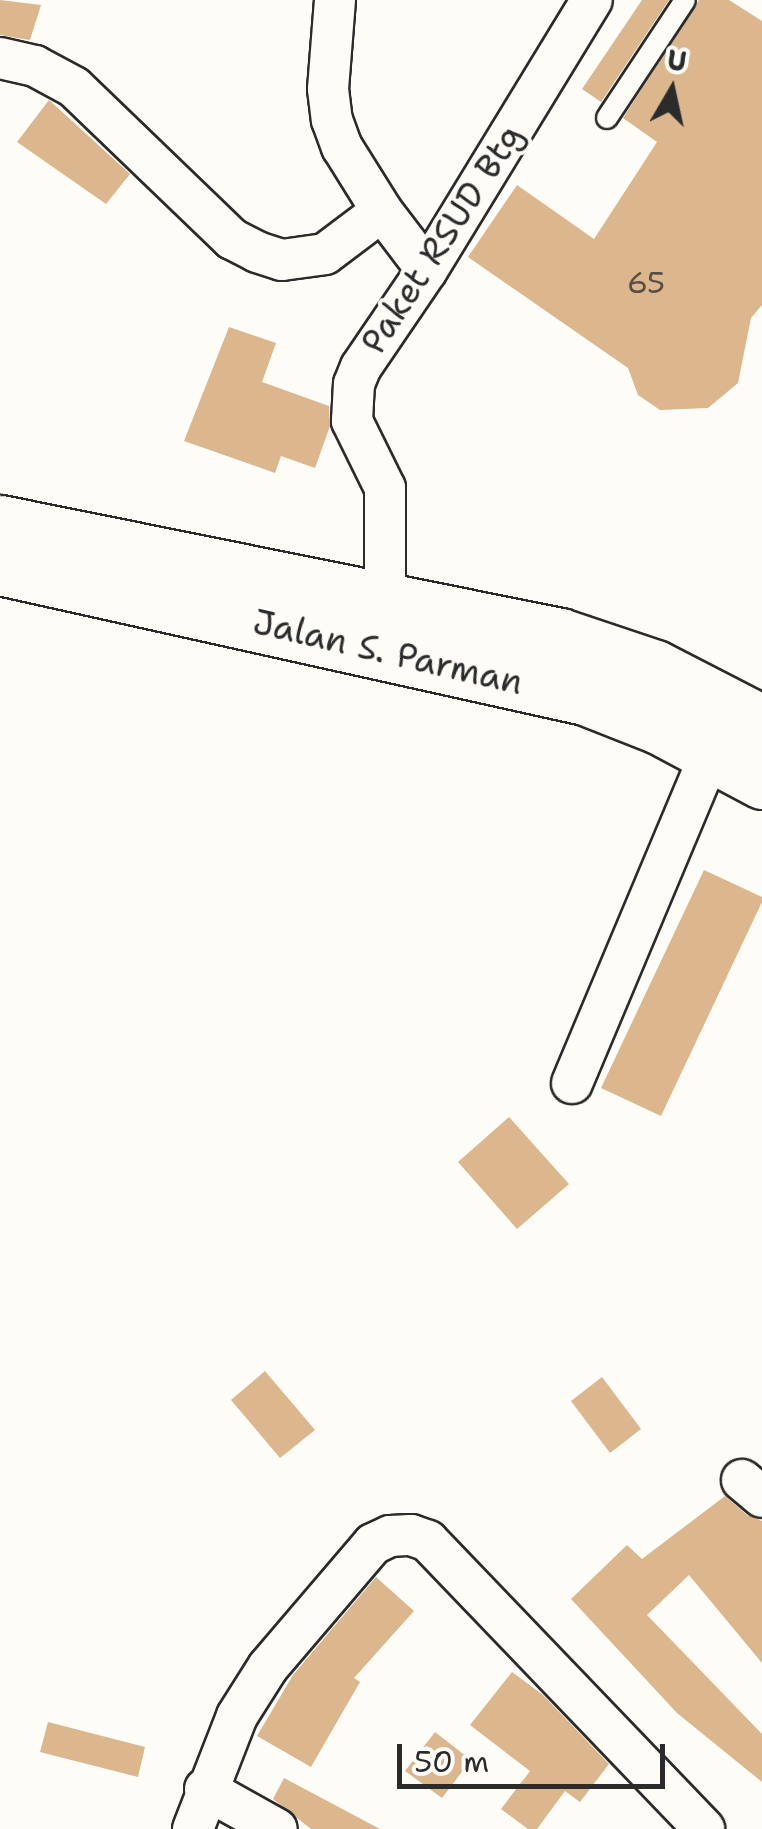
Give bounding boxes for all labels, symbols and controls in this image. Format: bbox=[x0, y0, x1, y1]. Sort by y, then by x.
north arrow bbox=[622, 40, 722, 140]
text: U bbox=[664, 40, 689, 81]
street label: Paket RSUD Btg bbox=[352, 117, 532, 361]
house number: 65 bbox=[627, 265, 665, 301]
street label: Jalan S. Parman bbox=[249, 601, 527, 703]
scale bar bbox=[402, 1724, 670, 1786]
text: 50 m bbox=[414, 1741, 489, 1782]

